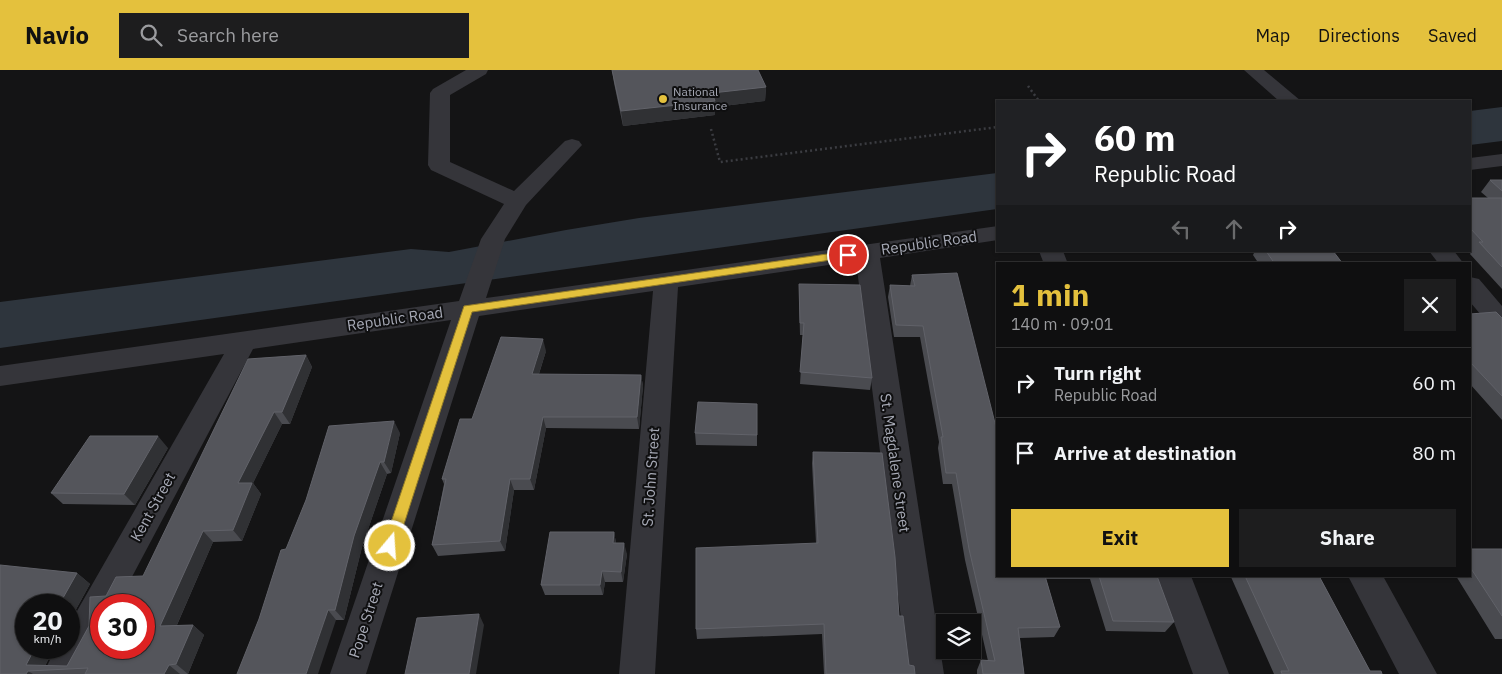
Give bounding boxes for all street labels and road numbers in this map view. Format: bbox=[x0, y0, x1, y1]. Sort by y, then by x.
street label: Republic Road bbox=[880, 226, 978, 259]
street label: Republic Road bbox=[346, 302, 444, 335]
street label: St. Magdalene Street bbox=[876, 392, 915, 534]
street label: St. John Street bbox=[638, 427, 663, 527]
street label: Kent Street bbox=[126, 469, 179, 545]
street label: Pope Street bbox=[344, 579, 387, 660]

